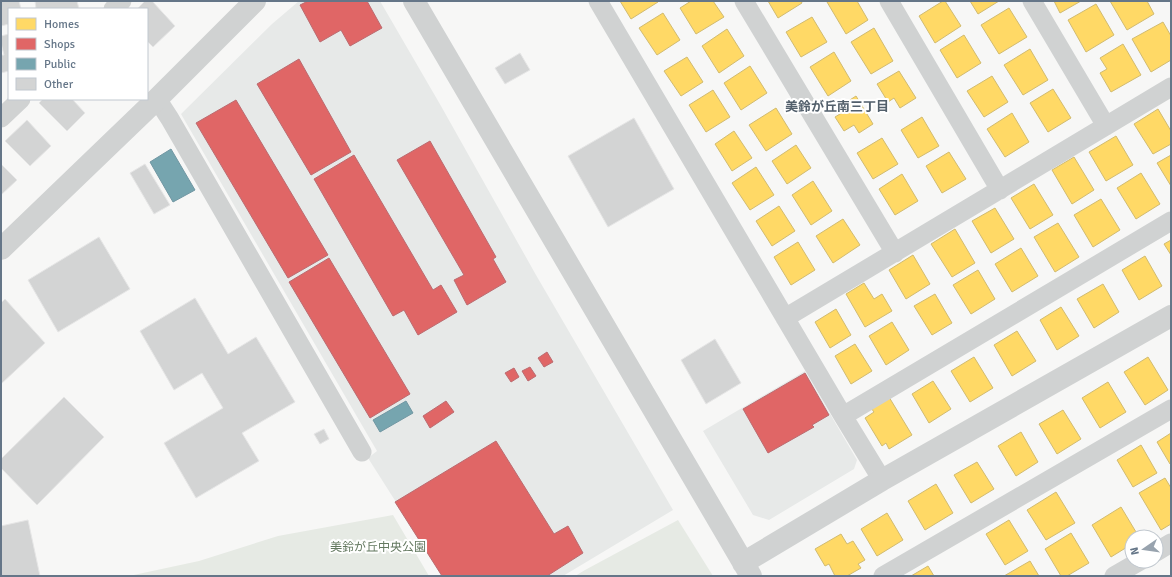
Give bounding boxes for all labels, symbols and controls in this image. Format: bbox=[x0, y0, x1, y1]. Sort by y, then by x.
legend bbox=[8, 8, 148, 100]
text: Homes bbox=[44, 17, 79, 32]
text: Shops bbox=[44, 37, 75, 52]
text: Public bbox=[44, 57, 76, 72]
text: Other bbox=[44, 77, 74, 92]
district label: 美鈴が丘南三丁目 bbox=[785, 99, 889, 115]
north arrow bbox=[1124, 529, 1164, 569]
park label: 美鈴が丘中央公園 bbox=[330, 540, 426, 555]
text: N bbox=[1128, 546, 1142, 556]

